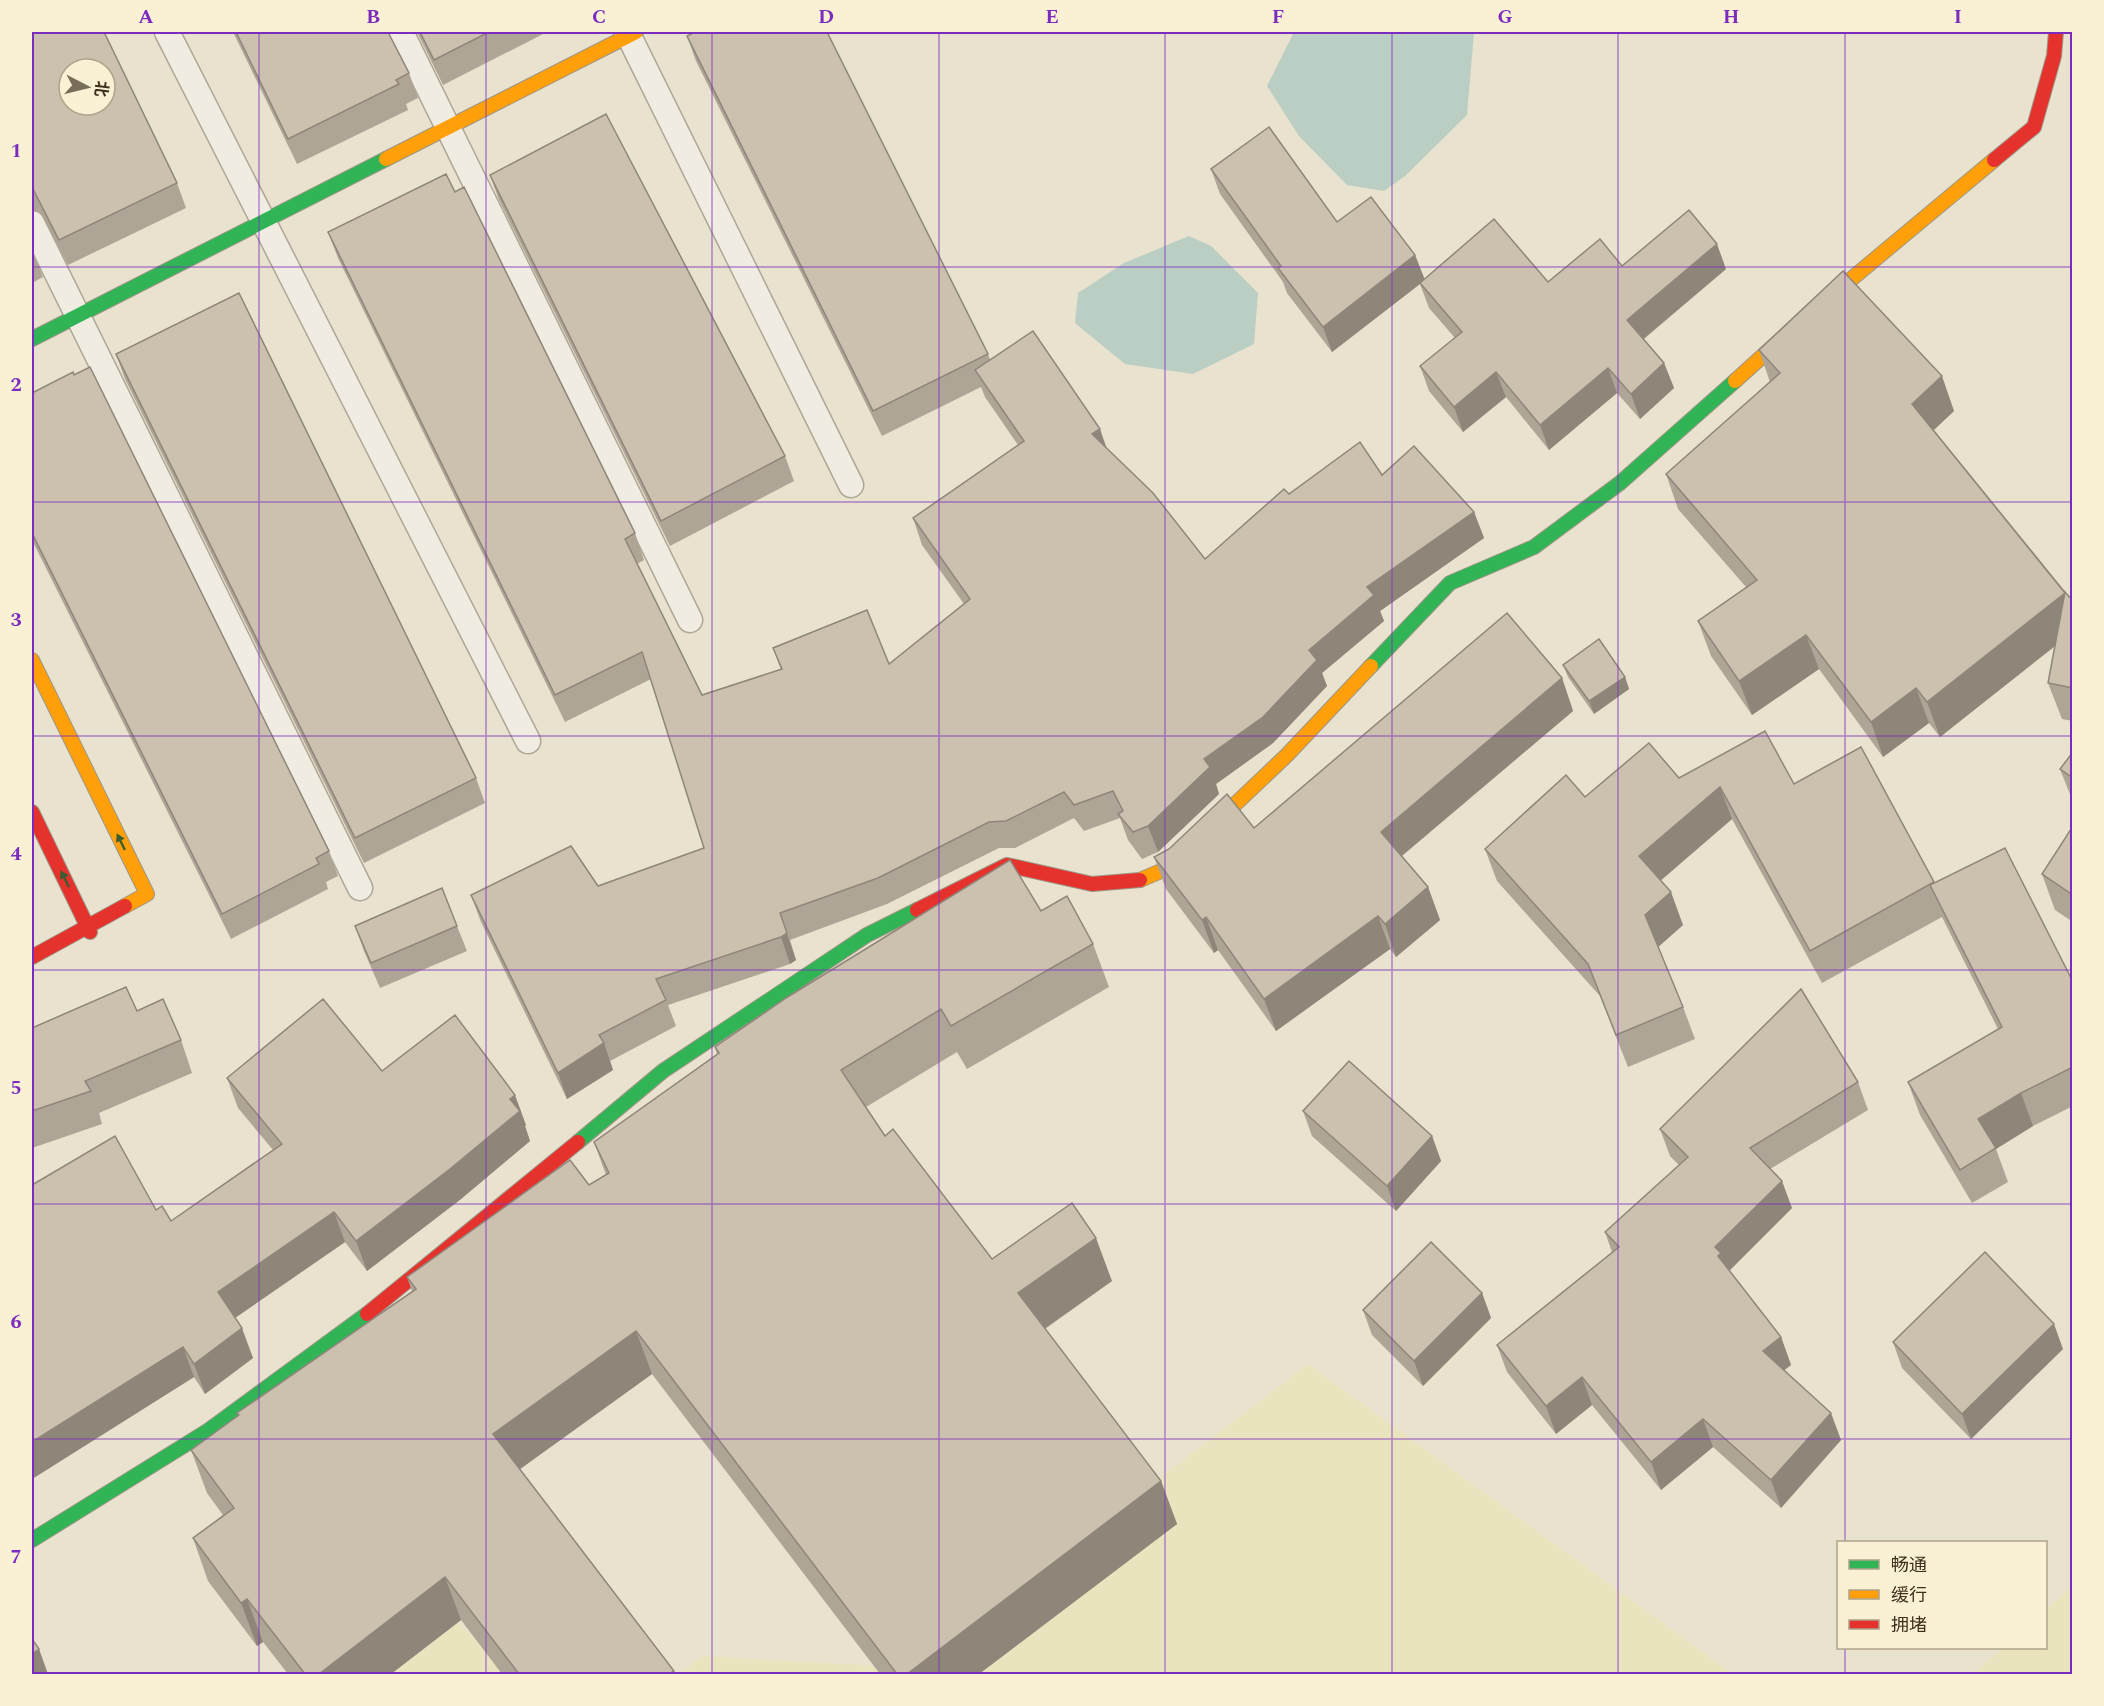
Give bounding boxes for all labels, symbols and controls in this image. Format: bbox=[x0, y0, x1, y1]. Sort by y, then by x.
text: A bbox=[138, 2, 154, 32]
text: B bbox=[366, 2, 380, 32]
text: C bbox=[592, 2, 606, 32]
text: D bbox=[818, 2, 834, 32]
text: E bbox=[1045, 2, 1059, 32]
text: F bbox=[1272, 2, 1284, 32]
text: G bbox=[1497, 2, 1513, 32]
text: H bbox=[1723, 2, 1739, 32]
text: I bbox=[1954, 2, 1962, 32]
north arrow bbox=[57, 57, 117, 117]
text: 北 bbox=[88, 79, 114, 98]
text: 1 bbox=[10, 136, 22, 166]
text: 2 bbox=[10, 370, 22, 400]
text: 3 bbox=[10, 605, 22, 635]
one-way arrow bbox=[117, 833, 126, 850]
text: 4 bbox=[10, 839, 22, 869]
one-way arrow bbox=[60, 871, 69, 888]
text: 5 bbox=[10, 1073, 22, 1103]
text: 6 bbox=[10, 1307, 22, 1337]
legend bbox=[1837, 1541, 2047, 1649]
text: 7 bbox=[10, 1542, 22, 1572]
text: 畅通 bbox=[1891, 1552, 1927, 1579]
text: 缓行 bbox=[1891, 1582, 1927, 1609]
text: 拥堵 bbox=[1891, 1612, 1927, 1639]

